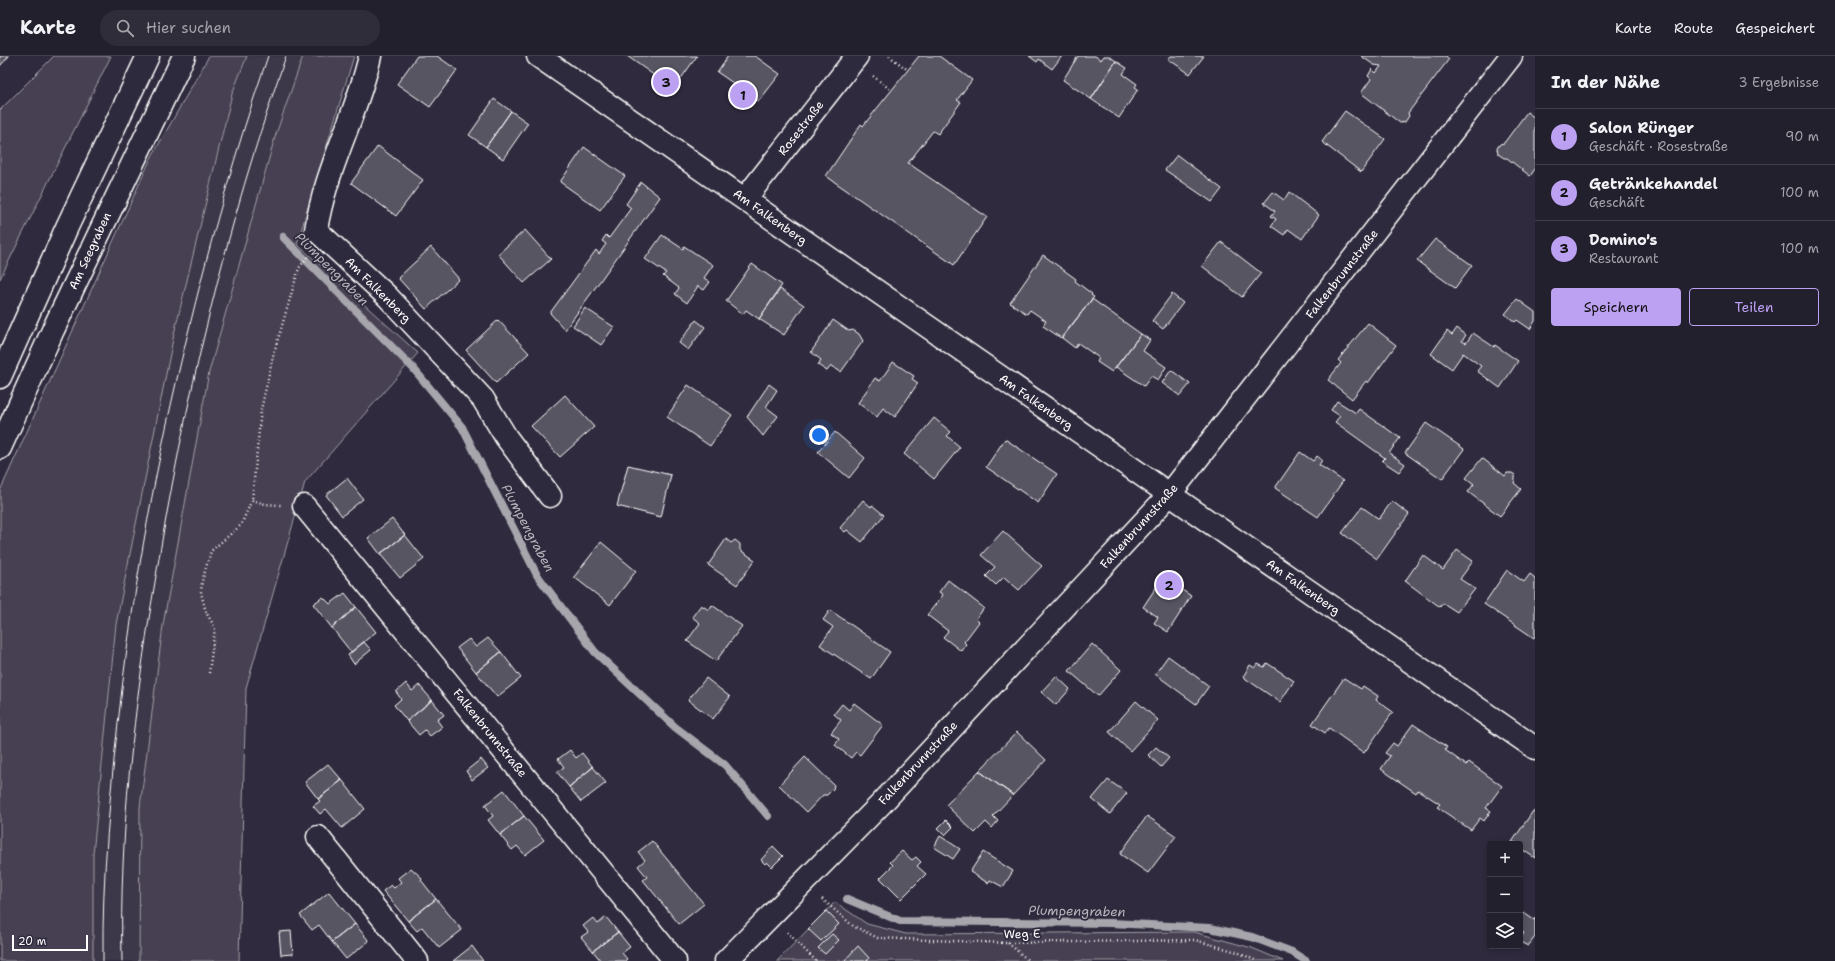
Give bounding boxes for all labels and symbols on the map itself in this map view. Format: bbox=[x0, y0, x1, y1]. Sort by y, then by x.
pin: 3 bbox=[653, 67, 679, 97]
pin: 1 bbox=[730, 80, 756, 110]
street label: Rosestraße bbox=[775, 97, 828, 159]
street label: Am Falkenberg bbox=[730, 186, 810, 248]
street label: Am Seegraben bbox=[65, 210, 115, 292]
street label: Falkenbrunnstraße bbox=[1302, 226, 1382, 322]
water label: Plumpengraben bbox=[292, 229, 372, 309]
street label: Am Falkenberg bbox=[342, 254, 414, 326]
street label: Am Falkenberg bbox=[996, 371, 1076, 433]
your location bbox=[809, 425, 829, 445]
street label: Falkenbrunnstraße bbox=[1096, 480, 1182, 572]
water label: Plumpengraben bbox=[498, 481, 558, 575]
street label: Am Falkenberg bbox=[1263, 556, 1343, 618]
pin: 2 bbox=[1156, 570, 1182, 600]
street label: Falkenbrunnstraße bbox=[449, 686, 531, 781]
street label: Falkenbrunnstraße bbox=[875, 717, 961, 808]
water label: Plumpengraben bbox=[1028, 902, 1126, 920]
street label: Weg E bbox=[1004, 926, 1040, 942]
scale bar bbox=[12, 933, 88, 952]

